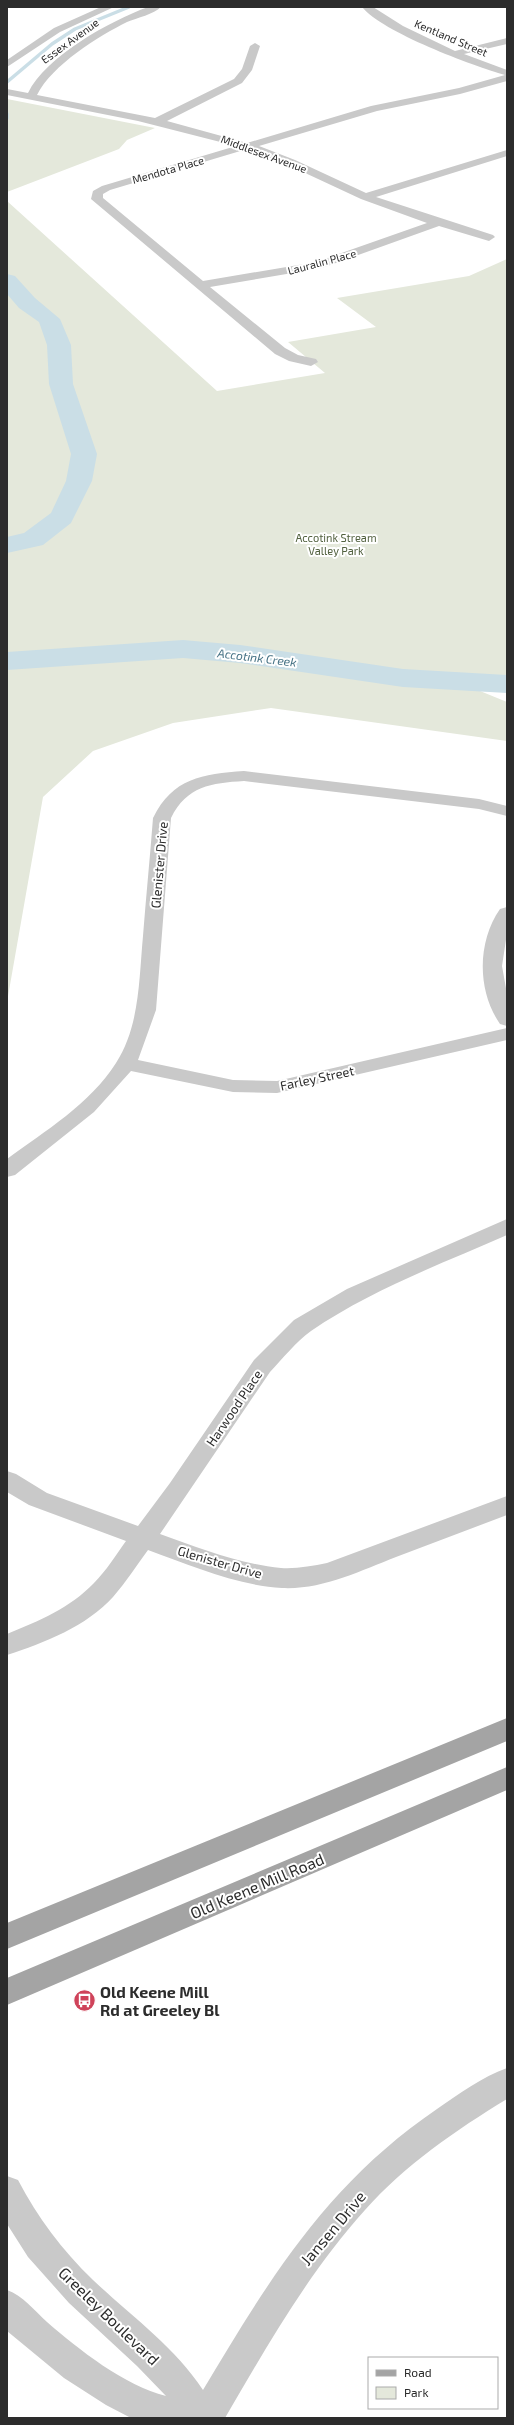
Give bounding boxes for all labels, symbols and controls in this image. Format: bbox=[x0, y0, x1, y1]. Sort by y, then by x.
street label: Essex Avenue bbox=[38, 15, 101, 66]
street label: Kentland Street bbox=[413, 16, 490, 59]
street label: Middlesex Avenue bbox=[219, 132, 309, 175]
street label: Mendota Place bbox=[130, 153, 205, 186]
street label: Lauralin Place bbox=[286, 246, 358, 277]
park label: Accotink Stream Valley Park bbox=[295, 531, 377, 557]
water label: Accotink Creek bbox=[216, 645, 297, 669]
street label: Glenister Drive bbox=[147, 821, 171, 909]
street label: Farley Street bbox=[278, 1062, 356, 1094]
street label: Harwood Place bbox=[203, 1367, 265, 1449]
street label: Glenister Drive bbox=[176, 1542, 264, 1582]
street label: Old Keene Mill Road bbox=[187, 1849, 327, 1922]
place label: Old Keene Mill Rd at Greeley Bl bbox=[100, 1982, 220, 2020]
bus stop icon: Old Keene Mill Rd at Greeley Bl bbox=[72, 1988, 98, 2014]
street label: Jansen Drive bbox=[296, 2187, 369, 2269]
street label: Greeley Boulevard bbox=[55, 2263, 164, 2368]
legend bbox=[368, 2357, 498, 2409]
text: Road bbox=[404, 2365, 432, 2379]
text: Park bbox=[404, 2385, 429, 2399]

